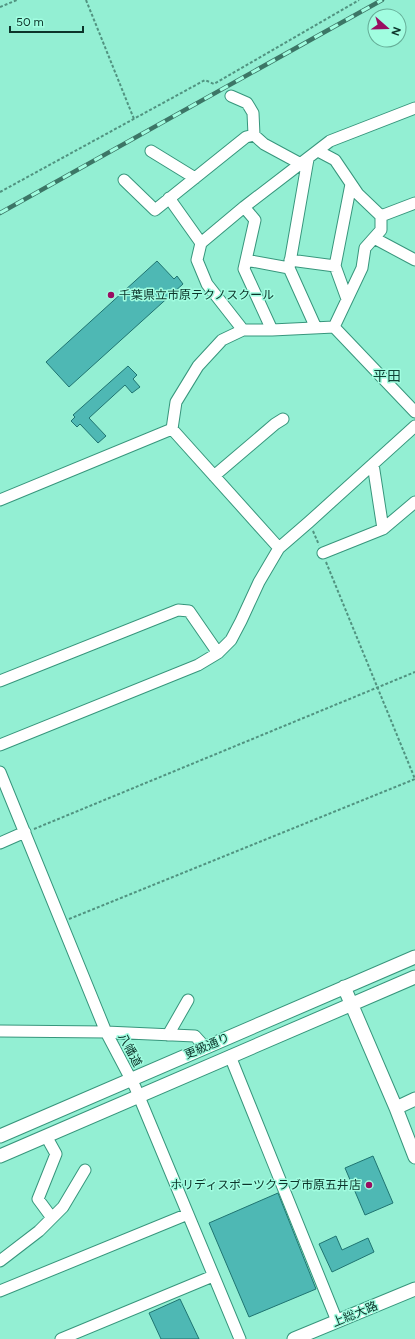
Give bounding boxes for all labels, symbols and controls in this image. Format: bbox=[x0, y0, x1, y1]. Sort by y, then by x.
scale bar bbox=[10, 8, 83, 34]
north arrow bbox=[367, 8, 407, 48]
text: 50 m bbox=[16, 15, 44, 29]
text: N bbox=[388, 25, 403, 37]
place label: 千葉県立市原テクノスクール bbox=[119, 288, 274, 302]
marker: 千葉県立市原テクノスクール bbox=[106, 290, 116, 300]
district label: 平田 bbox=[373, 368, 401, 385]
street label: 更級通り bbox=[182, 1030, 232, 1062]
street label: 八幡道 bbox=[115, 1031, 145, 1069]
place label: ホリディスポーツクラブ市原五井店 bbox=[170, 1178, 361, 1192]
marker: ホリディスポーツクラブ市原五井店 bbox=[364, 1180, 374, 1190]
street label: 上総大路 bbox=[330, 1299, 380, 1329]

